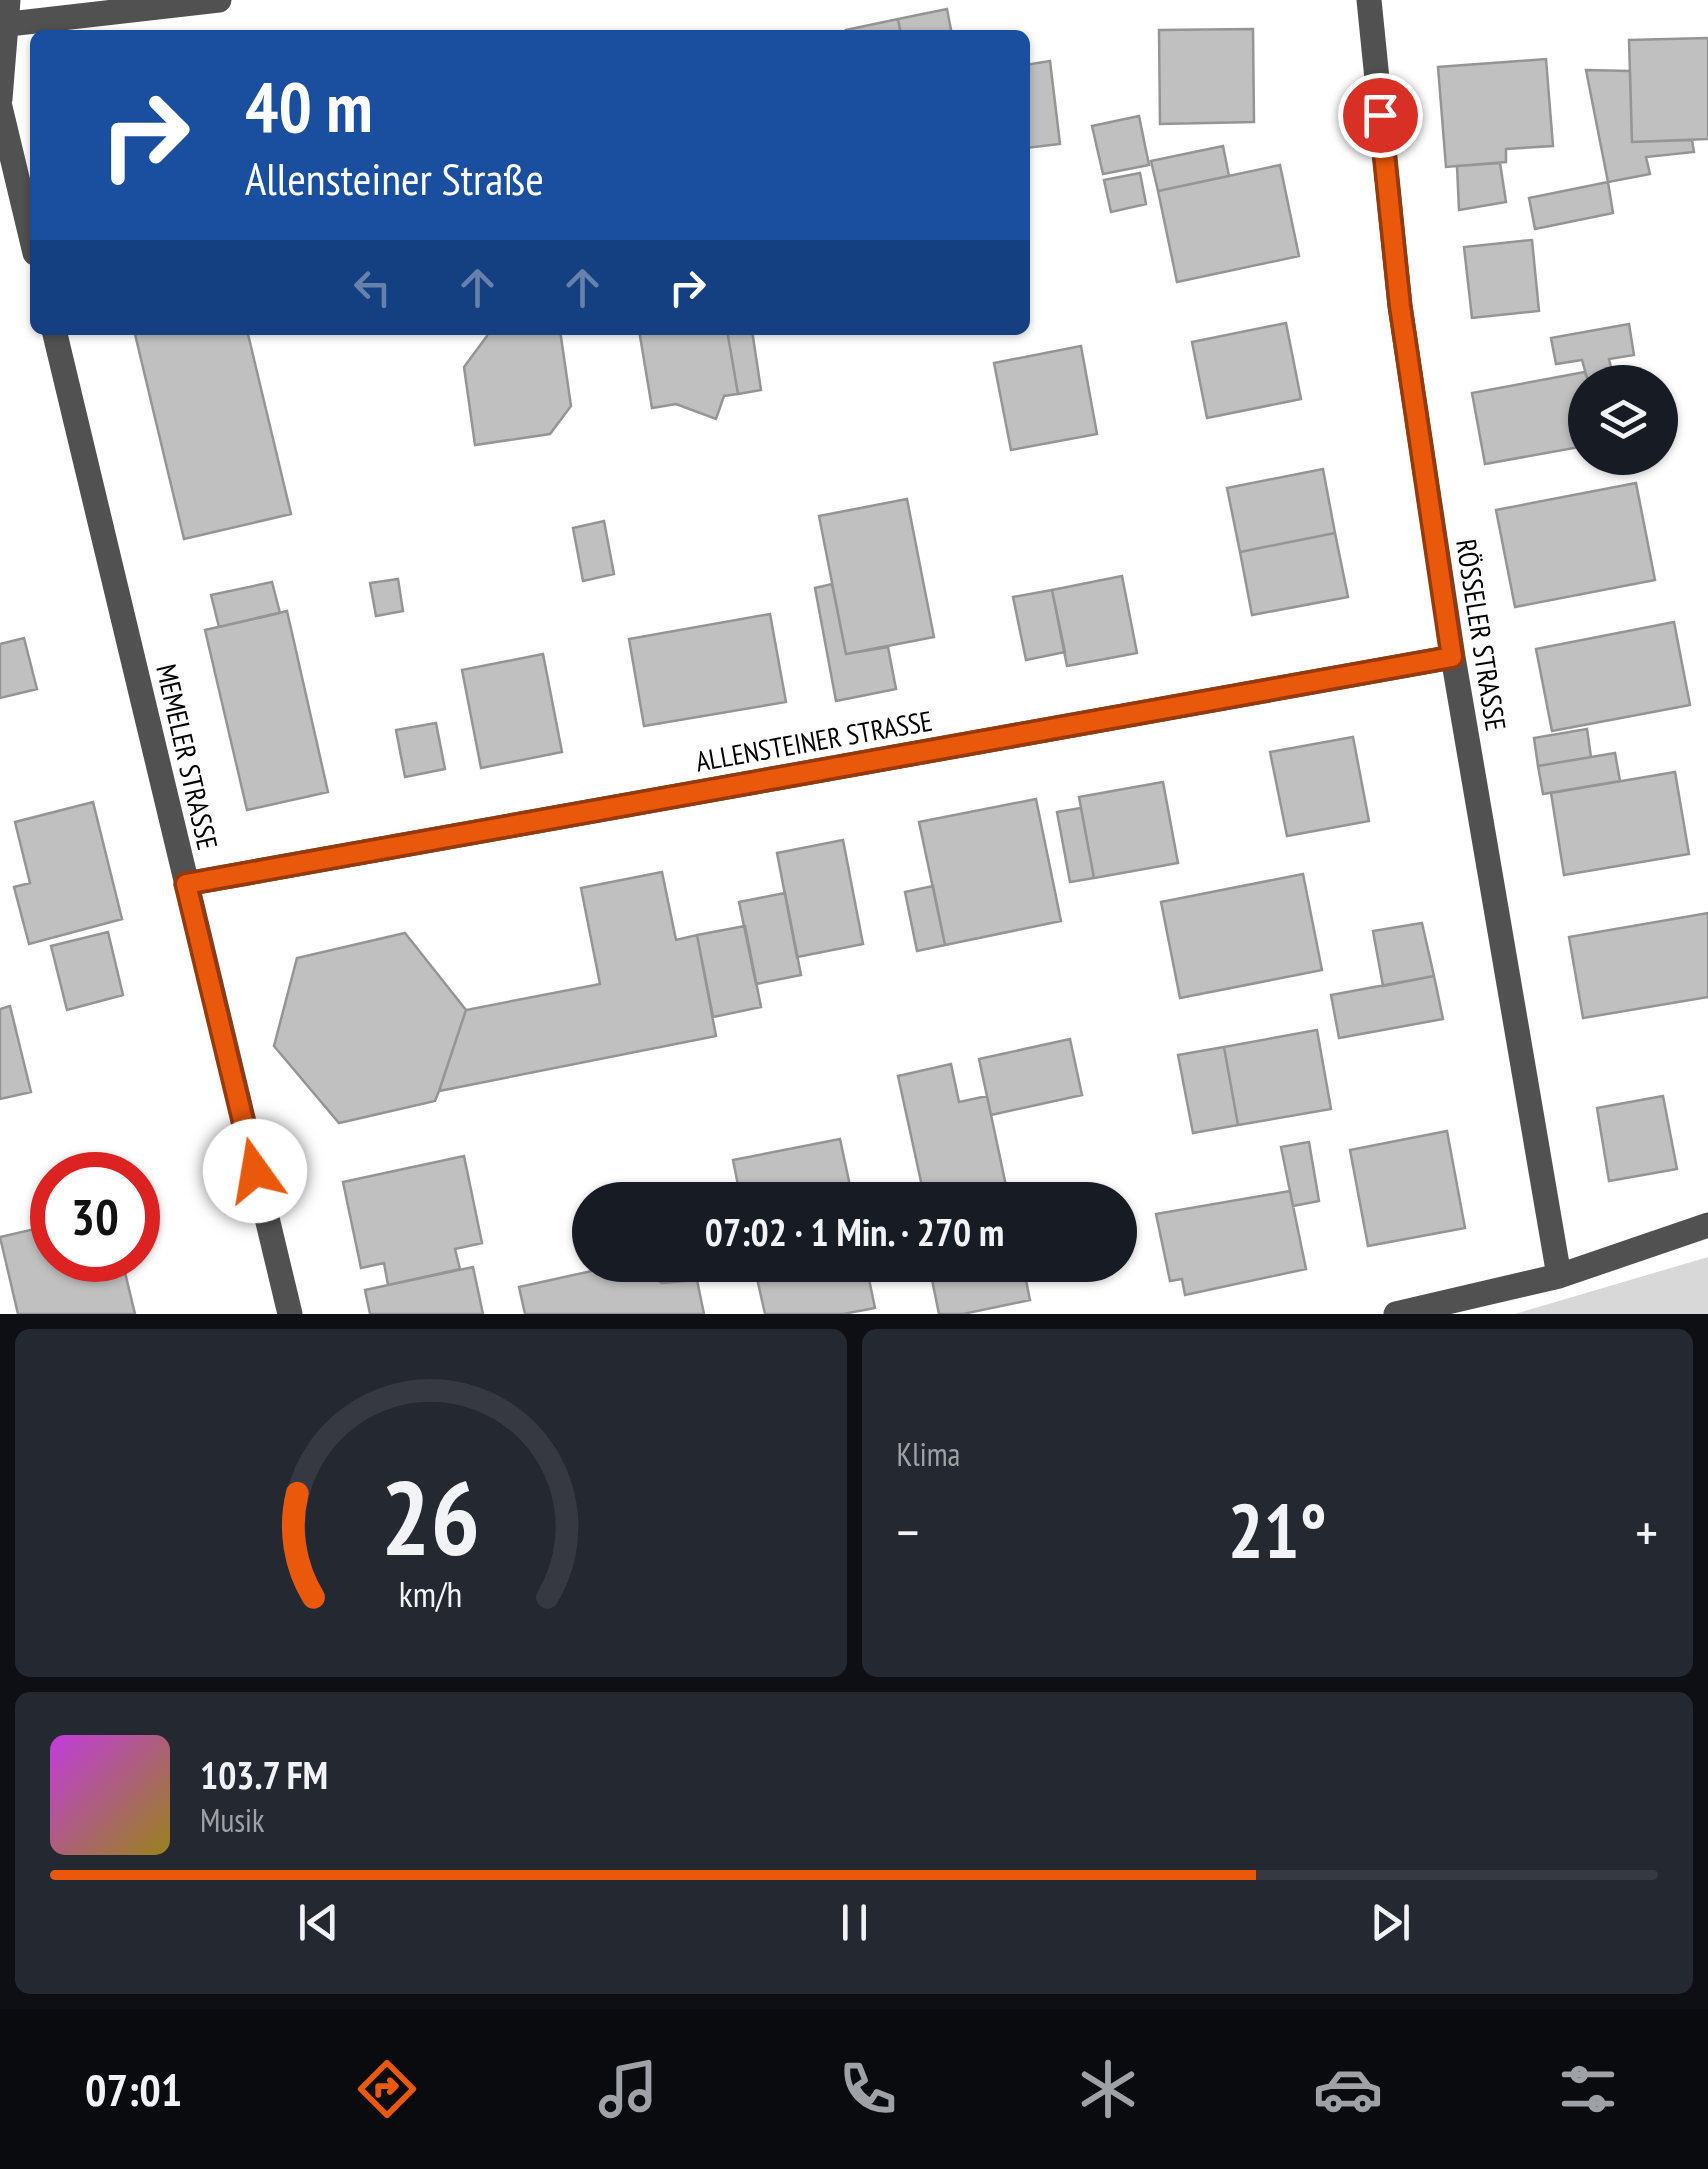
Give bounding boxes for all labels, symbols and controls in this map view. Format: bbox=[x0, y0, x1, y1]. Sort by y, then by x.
text: 40 m bbox=[245, 61, 373, 151]
icon: right bbox=[80, 70, 210, 200]
pin bbox=[1338, 73, 1423, 158]
icon: arrive bbox=[1353, 88, 1408, 143]
text: Allensteiner Straße bbox=[245, 149, 544, 207]
icon: left bbox=[345, 260, 400, 315]
icon: ahead bbox=[450, 260, 505, 315]
icon: ahead bbox=[555, 260, 610, 315]
icon: right bbox=[660, 260, 715, 315]
map controls bbox=[1568, 365, 1678, 475]
button: layers bbox=[1568, 365, 1678, 475]
street label: RÖSSELER STRASSE bbox=[1448, 536, 1515, 733]
street label: MEMELER STRASSE bbox=[148, 661, 227, 853]
street label: ALLENSTEINER STRASSE bbox=[693, 701, 935, 780]
position arrow bbox=[203, 1119, 307, 1223]
speed limit sign: 30 bbox=[30, 1152, 160, 1282]
text: 07:02 · 1 Min. · 270 m bbox=[705, 1207, 1004, 1256]
text: Klima bbox=[897, 1433, 960, 1475]
text: 26 bbox=[381, 1449, 480, 1584]
text: 21° bbox=[1228, 1482, 1327, 1579]
text: − bbox=[897, 1496, 919, 1567]
text: + bbox=[1635, 1496, 1658, 1567]
text: km/h bbox=[399, 1571, 462, 1617]
text: 103.7 FM bbox=[200, 1750, 328, 1799]
text: Musik bbox=[200, 1799, 264, 1841]
icon: previous bbox=[291, 1895, 346, 1950]
icon: pause bbox=[827, 1895, 882, 1950]
icon: next bbox=[1363, 1895, 1418, 1950]
icon: directions bbox=[352, 2054, 422, 2124]
icon: music bbox=[593, 2054, 663, 2124]
icon: phone bbox=[833, 2054, 903, 2124]
icon: climate bbox=[1073, 2054, 1143, 2124]
icon: car bbox=[1313, 2054, 1383, 2124]
icon: filters bbox=[1553, 2054, 1623, 2124]
text: 07:01 bbox=[85, 2060, 182, 2118]

